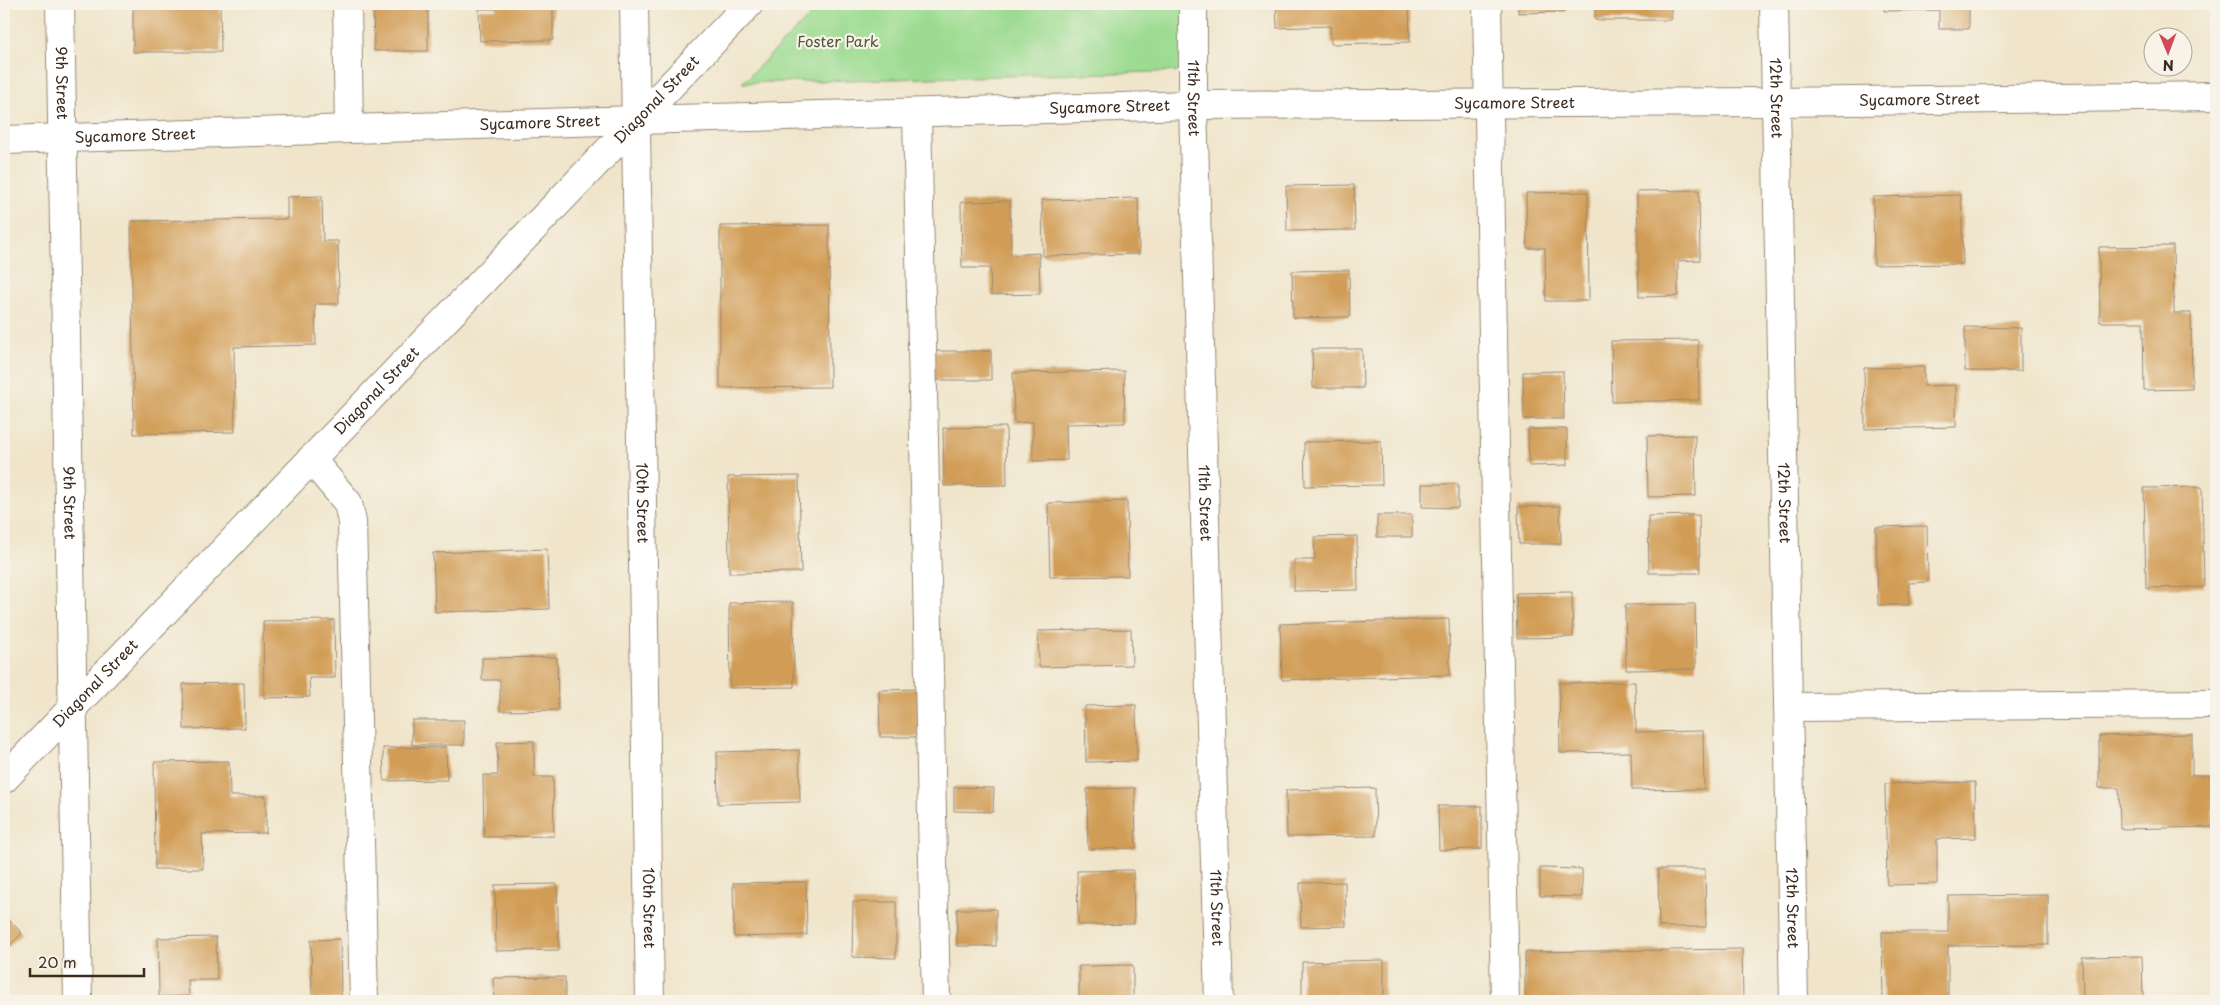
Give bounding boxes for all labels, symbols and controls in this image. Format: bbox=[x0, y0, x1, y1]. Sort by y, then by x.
north arrow bbox=[2142, 28, 2192, 78]
park label: Foster Park bbox=[797, 29, 879, 52]
street label: 9th Street bbox=[51, 46, 75, 120]
street label: Diagonal Street bbox=[608, 49, 704, 148]
text: N bbox=[2163, 55, 2174, 76]
street label: 12th Street bbox=[1765, 57, 1790, 139]
street label: 11th Street bbox=[1183, 60, 1207, 137]
street label: Sycamore Street bbox=[1859, 86, 1980, 111]
street label: Sycamore Street bbox=[1454, 90, 1575, 114]
street label: Sycamore Street bbox=[1049, 93, 1170, 119]
street label: Sycamore Street bbox=[479, 108, 600, 135]
street label: Sycamore Street bbox=[74, 121, 196, 148]
street label: Diagonal Street bbox=[328, 341, 424, 440]
street label: 10th Street bbox=[631, 462, 656, 543]
street label: 12th Street bbox=[1773, 462, 1798, 543]
street label: 11th Street bbox=[1193, 464, 1219, 541]
street label: 9th Street bbox=[58, 466, 83, 540]
street label: Diagonal Street bbox=[46, 633, 143, 732]
street label: 10th Street bbox=[638, 867, 662, 948]
street label: 12th Street bbox=[1781, 867, 1806, 948]
street label: 11th Street bbox=[1205, 869, 1230, 946]
scale bar bbox=[30, 945, 144, 977]
text: 20 m bbox=[38, 950, 77, 973]

